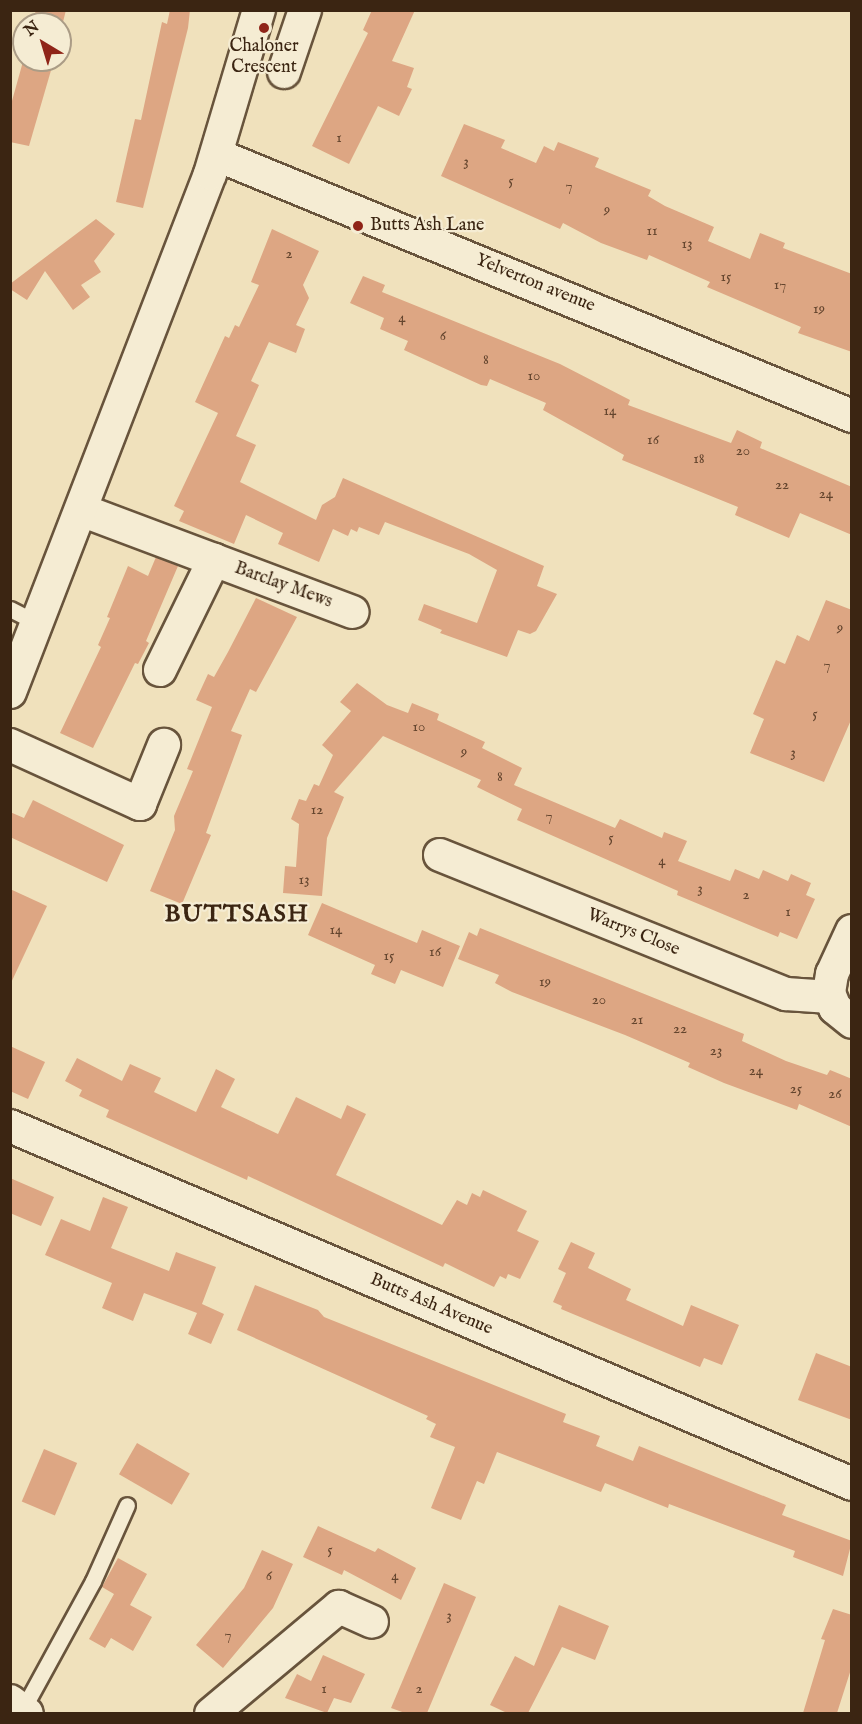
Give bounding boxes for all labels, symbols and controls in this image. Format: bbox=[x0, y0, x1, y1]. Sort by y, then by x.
north arrow bbox=[12, 12, 72, 72]
text: N bbox=[21, 17, 44, 42]
marker: Chaloner Crescent bbox=[257, 21, 271, 35]
place label: Chaloner Crescent bbox=[229, 37, 299, 80]
house number: 1 bbox=[336, 129, 342, 147]
house number: 3 bbox=[463, 153, 469, 171]
house number: 5 bbox=[508, 172, 514, 190]
house number: 7 bbox=[565, 177, 573, 195]
house number: 9 bbox=[604, 201, 610, 219]
place label: Butts Ash Lane bbox=[370, 215, 484, 237]
marker: Butts Ash Lane bbox=[351, 219, 365, 233]
house number: 11 bbox=[646, 222, 658, 240]
house number: 13 bbox=[681, 235, 693, 253]
house number: 2 bbox=[285, 245, 293, 263]
street label: Yelverton avenue bbox=[472, 250, 598, 318]
house number: 15 bbox=[720, 268, 732, 286]
house number: 17 bbox=[774, 276, 786, 294]
house number: 19 bbox=[813, 300, 825, 318]
house number: 4 bbox=[398, 309, 406, 327]
house number: 6 bbox=[440, 327, 446, 345]
house number: 8 bbox=[483, 351, 489, 369]
house number: 10 bbox=[528, 367, 540, 385]
house number: 14 bbox=[604, 402, 616, 420]
house number: 16 bbox=[647, 431, 659, 449]
house number: 20 bbox=[736, 442, 750, 460]
house number: 18 bbox=[693, 450, 705, 468]
house number: 22 bbox=[775, 476, 789, 494]
house number: 24 bbox=[819, 485, 833, 503]
street label: Barclay Mews bbox=[231, 558, 335, 614]
house number: 9 bbox=[837, 619, 843, 637]
house number: 7 bbox=[823, 656, 831, 674]
house number: 5 bbox=[812, 705, 818, 723]
house number: 10 bbox=[413, 718, 425, 736]
house number: 9 bbox=[461, 743, 467, 761]
house number: 3 bbox=[790, 744, 796, 762]
house number: 8 bbox=[497, 768, 503, 786]
house number: 12 bbox=[311, 801, 323, 819]
house number: 7 bbox=[545, 807, 553, 825]
house number: 5 bbox=[608, 829, 614, 847]
house number: 4 bbox=[658, 852, 666, 870]
house number: 13 bbox=[298, 871, 310, 889]
house number: 3 bbox=[697, 880, 703, 898]
house number: 2 bbox=[742, 886, 750, 904]
district label: BUTTSASH bbox=[165, 901, 309, 929]
house number: 1 bbox=[785, 903, 791, 921]
street label: Warrys Close bbox=[583, 905, 683, 961]
house number: 14 bbox=[330, 921, 342, 939]
house number: 16 bbox=[429, 943, 441, 961]
house number: 15 bbox=[383, 947, 395, 965]
house number: 19 bbox=[539, 973, 551, 991]
house number: 20 bbox=[592, 991, 606, 1009]
house number: 21 bbox=[631, 1011, 643, 1029]
house number: 22 bbox=[673, 1020, 687, 1038]
house number: 23 bbox=[710, 1042, 722, 1060]
house number: 24 bbox=[749, 1062, 763, 1080]
house number: 25 bbox=[790, 1080, 802, 1098]
house number: 26 bbox=[828, 1085, 842, 1103]
street label: Butts Ash Avenue bbox=[367, 1269, 495, 1341]
house number: 5 bbox=[327, 1541, 333, 1559]
house number: 6 bbox=[266, 1567, 272, 1585]
house number: 4 bbox=[391, 1567, 399, 1585]
house number: 3 bbox=[446, 1607, 452, 1625]
house number: 7 bbox=[224, 1626, 232, 1644]
house number: 1 bbox=[321, 1680, 327, 1698]
house number: 2 bbox=[415, 1680, 423, 1698]

